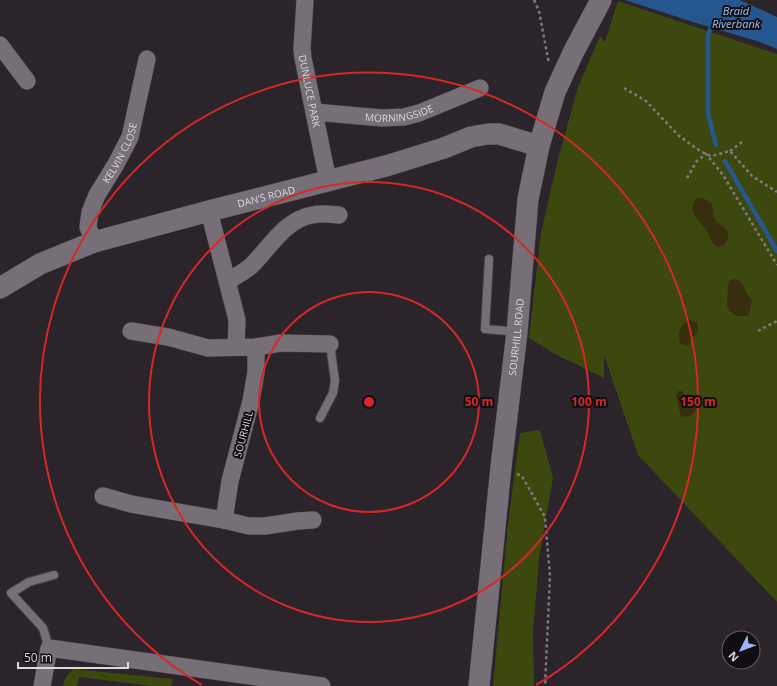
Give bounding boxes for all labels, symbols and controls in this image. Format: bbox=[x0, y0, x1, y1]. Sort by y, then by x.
water label: Braid Riverbank bbox=[712, 3, 761, 31]
street label: DUNLUCE PARK bbox=[296, 54, 324, 130]
street label: MORNINGSIDE bbox=[365, 101, 435, 125]
street label: KELVIN CLOSE bbox=[99, 121, 140, 186]
street label: DAN'S ROAD bbox=[236, 182, 296, 211]
street label: SOURHILL ROAD bbox=[505, 298, 527, 376]
text: 50 m bbox=[465, 393, 493, 410]
text: 100 m bbox=[571, 393, 607, 410]
text: 150 m bbox=[680, 393, 716, 410]
centre of rings bbox=[362, 395, 376, 409]
street label: SOURHILL bbox=[230, 409, 256, 459]
north arrow bbox=[721, 630, 761, 670]
scale bar bbox=[18, 644, 128, 670]
text: 50 m bbox=[24, 649, 52, 666]
text: N bbox=[725, 649, 742, 665]

